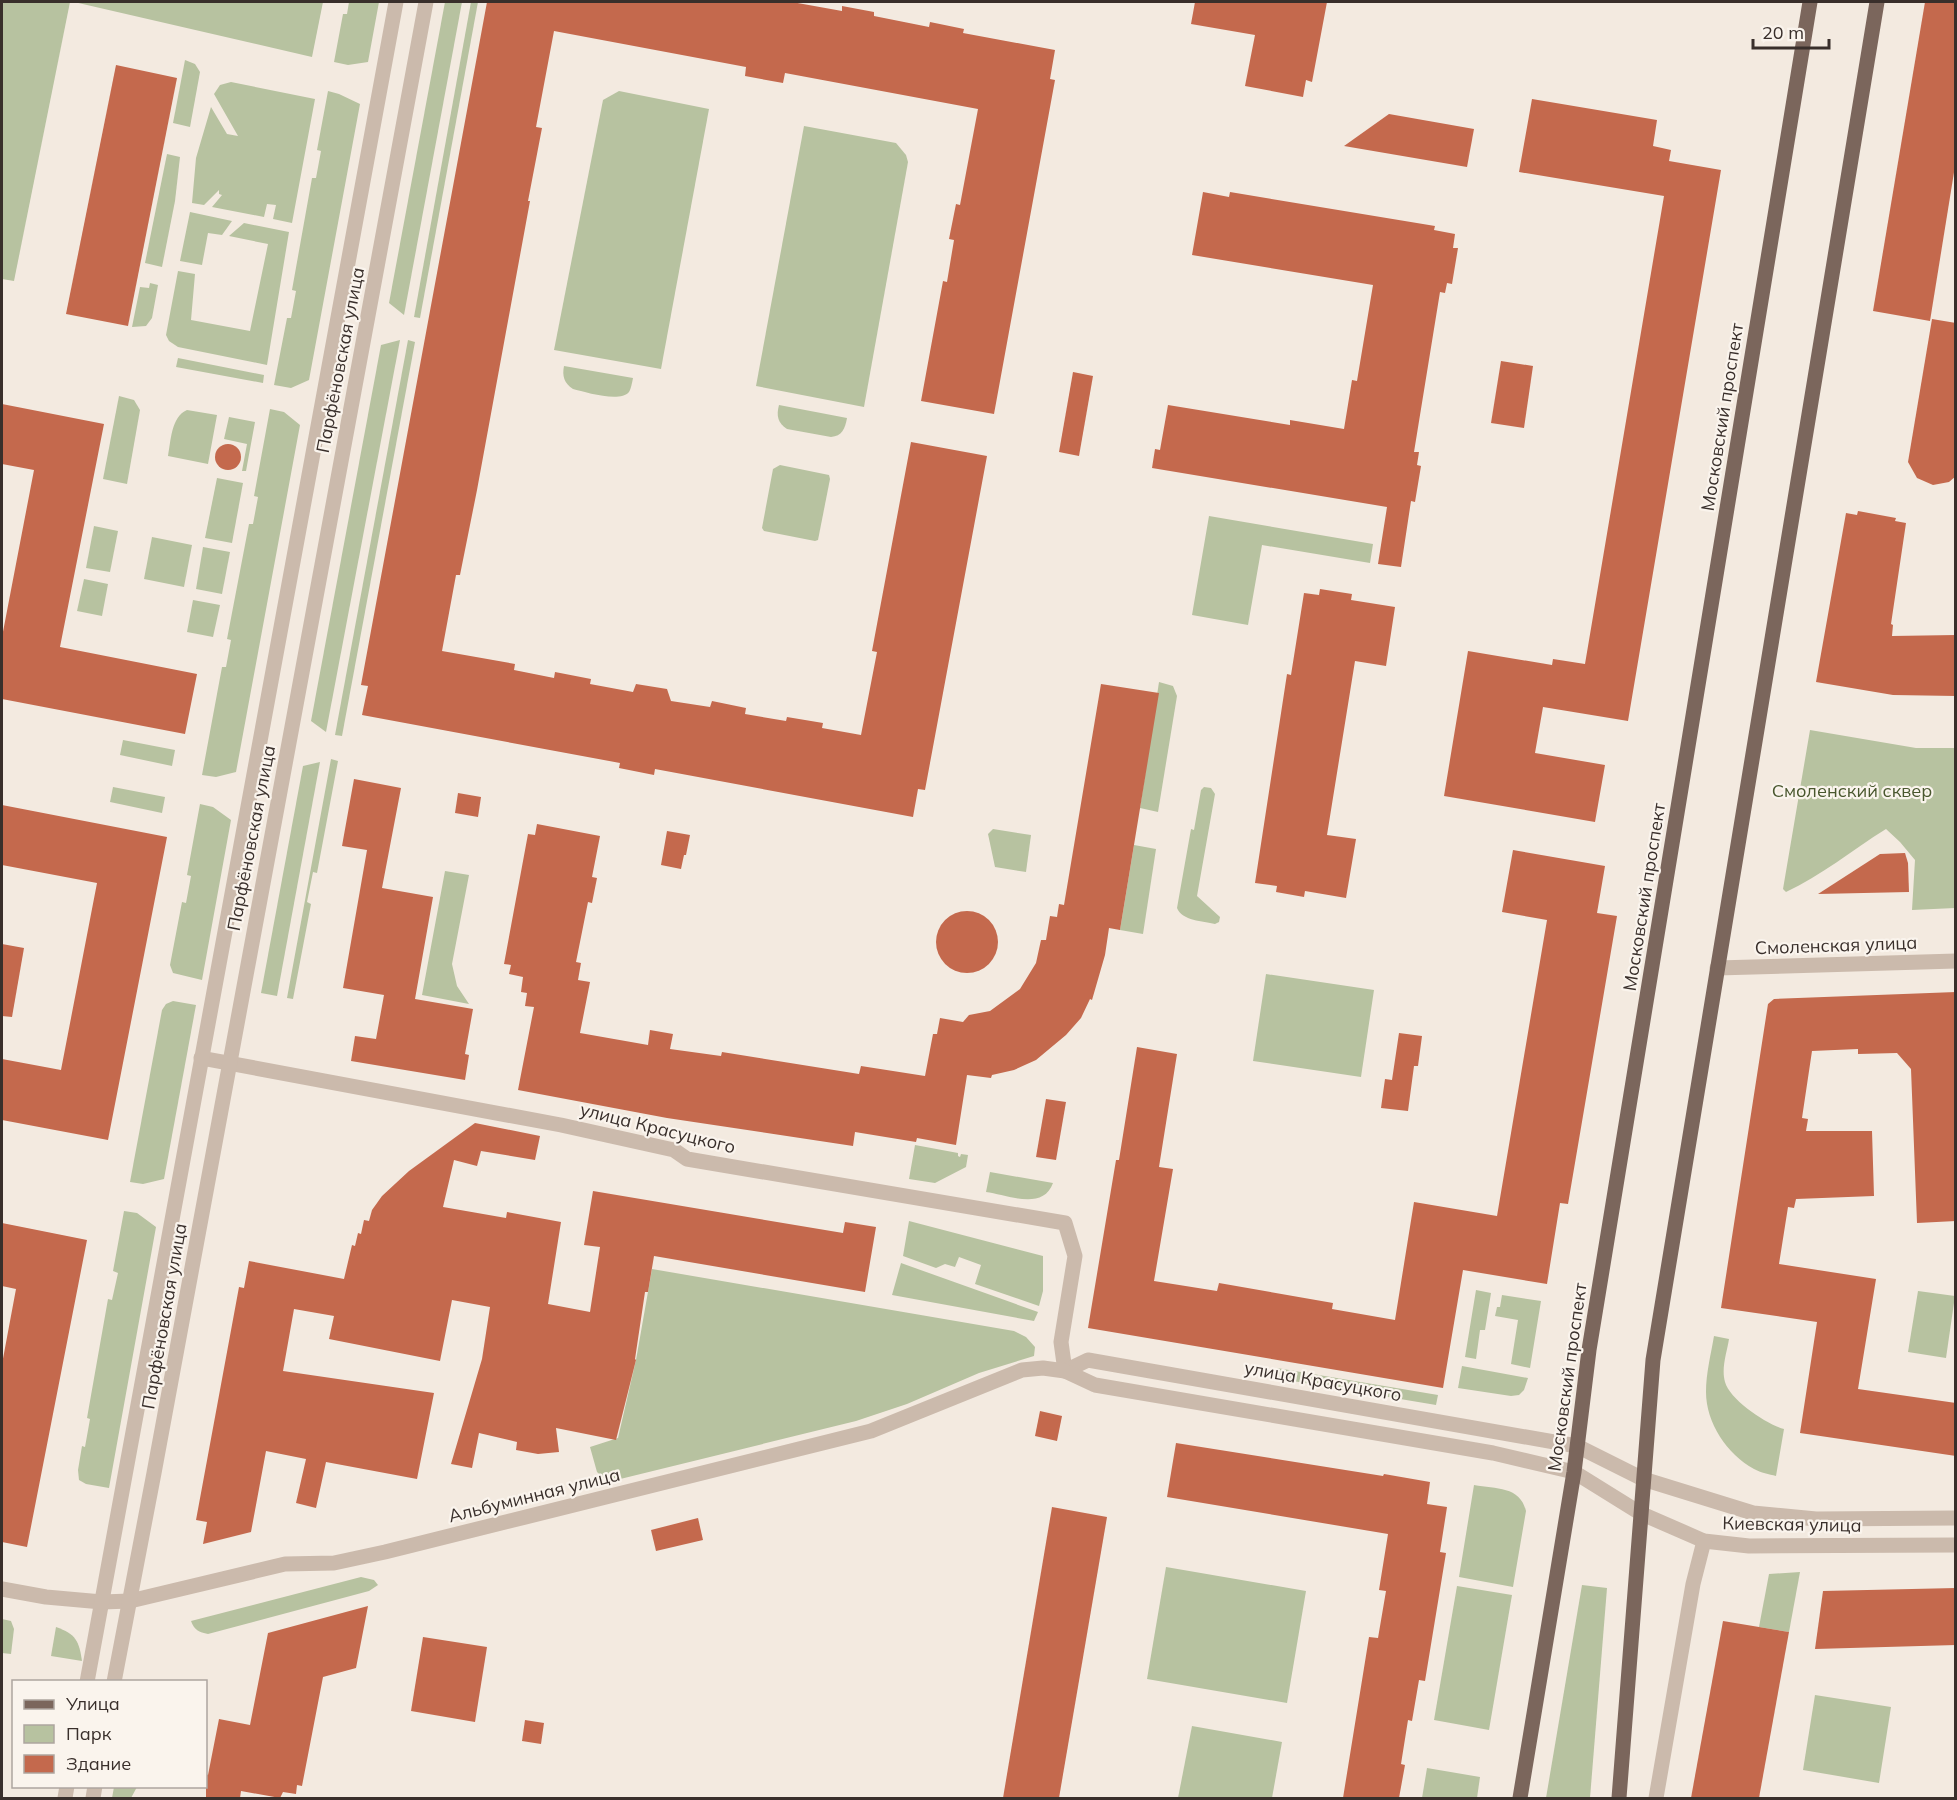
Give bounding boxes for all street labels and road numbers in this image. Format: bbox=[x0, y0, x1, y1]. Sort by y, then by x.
street label: Парфёновская улица bbox=[311, 265, 369, 455]
street label: Московский проспект bbox=[1696, 321, 1748, 513]
street label: Парфёновская улица bbox=[222, 743, 280, 933]
street label: Московский проспект bbox=[1618, 801, 1670, 993]
street label: Смоленская улица bbox=[1754, 931, 1918, 959]
street label: улица Красуцкого bbox=[578, 1098, 738, 1158]
street label: Парфёновская улица bbox=[136, 1221, 192, 1411]
street label: Московский проспект bbox=[1542, 1281, 1592, 1473]
street label: улица Красуцкого bbox=[1243, 1356, 1403, 1406]
street label: Альбуминная улица bbox=[446, 1463, 622, 1527]
street label: Киевская улица bbox=[1722, 1511, 1862, 1537]

